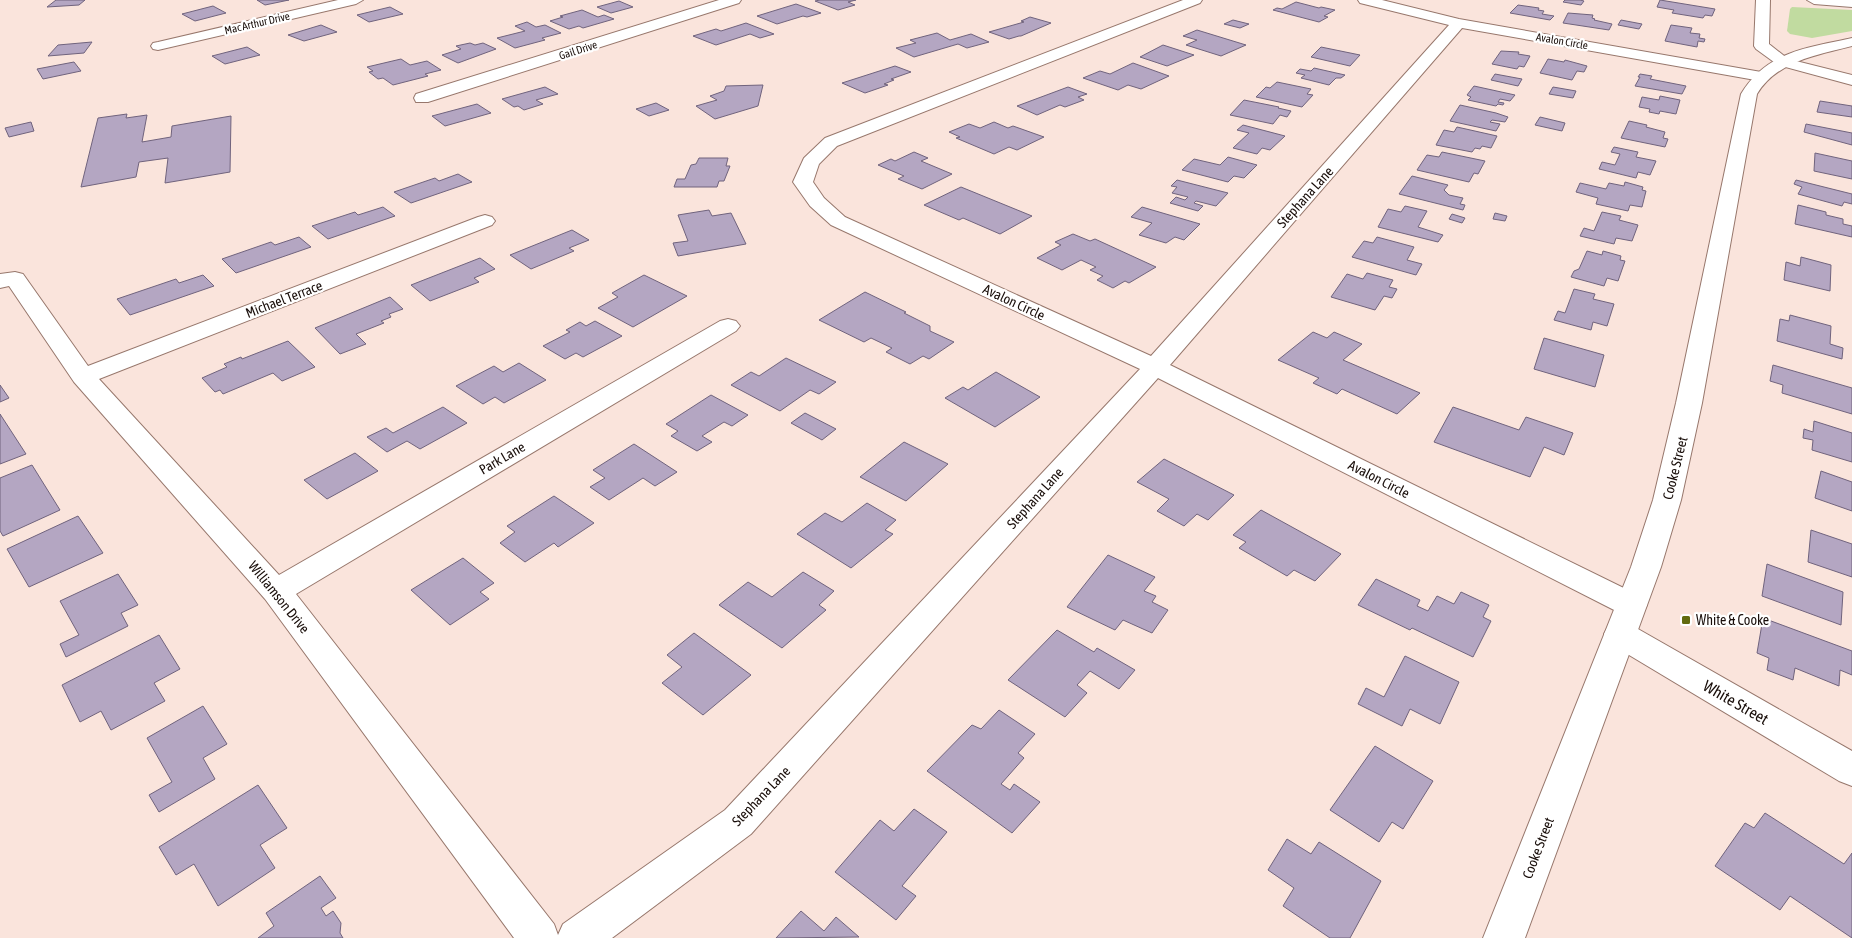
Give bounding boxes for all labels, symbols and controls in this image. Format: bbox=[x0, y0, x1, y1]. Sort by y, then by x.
street label: Mac Arthur Drive bbox=[223, 10, 291, 36]
street label: Avalon Circle bbox=[1535, 31, 1589, 51]
street label: Gail Drive bbox=[557, 38, 599, 62]
street label: Stephana Lane bbox=[1274, 163, 1336, 231]
street label: Michael Terrace bbox=[243, 277, 325, 321]
street label: Avalon Circle bbox=[980, 281, 1048, 323]
street label: Cooke Street bbox=[1659, 435, 1691, 501]
street label: Park Lane bbox=[476, 438, 528, 478]
street label: Avalon Circle bbox=[1346, 457, 1412, 501]
street label: Stephana Lane bbox=[1004, 464, 1066, 532]
street label: Williamson Drive bbox=[245, 558, 313, 636]
place label: White & Cooke bbox=[1696, 612, 1769, 628]
marker: White & Cooke bbox=[1680, 614, 1692, 626]
street label: White Street bbox=[1700, 676, 1772, 728]
street label: Stephana Lane bbox=[729, 763, 793, 829]
street label: Cooke Street bbox=[1519, 815, 1557, 881]

